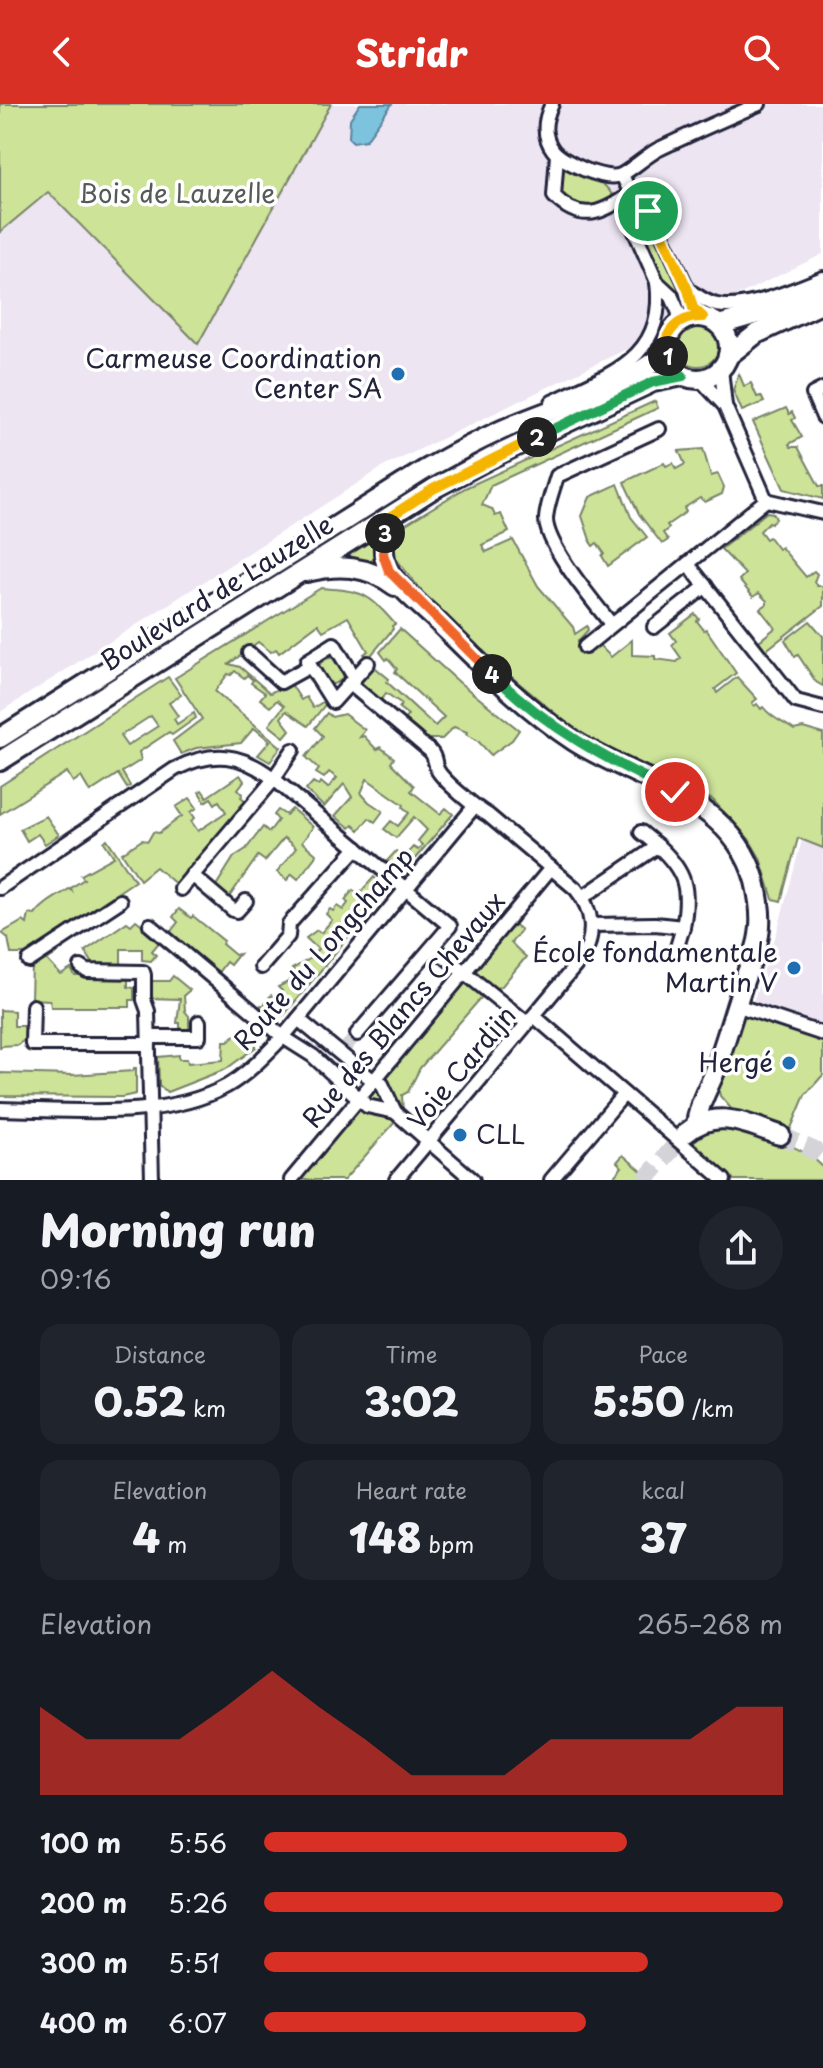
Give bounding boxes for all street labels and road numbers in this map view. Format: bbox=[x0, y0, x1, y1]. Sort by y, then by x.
street label: Boulevard de Lauzelle bbox=[92, 504, 340, 679]
street label: Route du Longchamp bbox=[223, 838, 422, 1058]
street label: Rue des Blancs Chevaux bbox=[292, 882, 514, 1136]
street label: Voie Cardijn bbox=[397, 996, 524, 1138]

